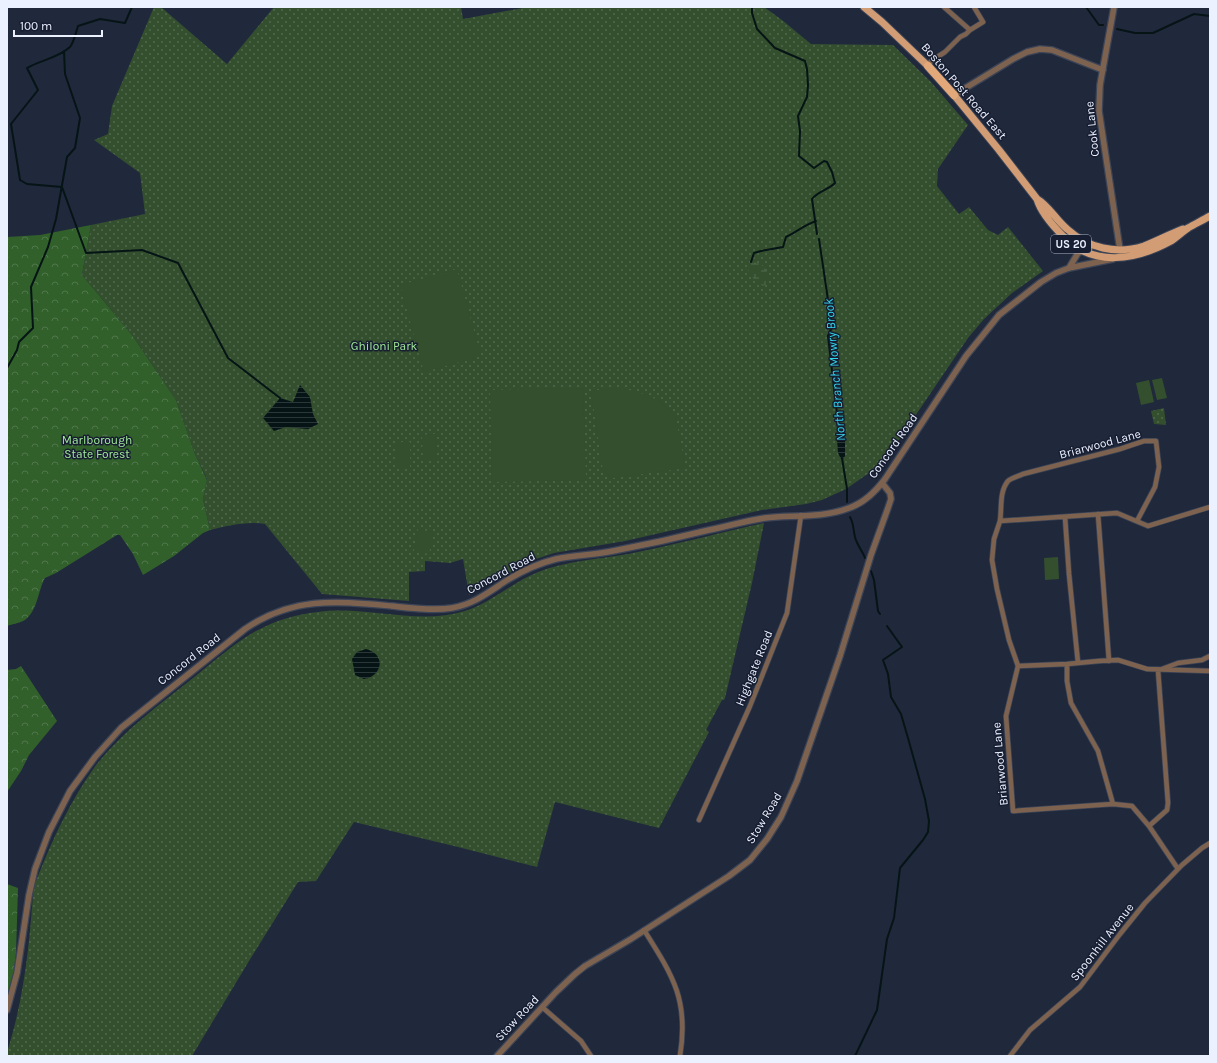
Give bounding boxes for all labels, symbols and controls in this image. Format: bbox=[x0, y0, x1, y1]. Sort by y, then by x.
scale bar bbox=[14, 12, 102, 38]
text: 100 m bbox=[20, 19, 52, 33]
street label: Boston Post Road East bbox=[918, 40, 1010, 142]
street label: Cook Lane bbox=[1082, 101, 1102, 157]
road number: US 20 bbox=[1051, 235, 1091, 253]
water label: North Branch Mowry Brook bbox=[821, 298, 848, 442]
park label: Ghiloni Park bbox=[351, 339, 417, 353]
street label: Concord Road bbox=[866, 411, 920, 481]
street label: Briarwood Lane bbox=[1058, 426, 1142, 462]
park label: Marlborough State Forest bbox=[62, 433, 132, 461]
street label: Concord Road bbox=[464, 549, 538, 597]
street label: Highgate Road bbox=[732, 628, 776, 708]
street label: Concord Road bbox=[155, 630, 223, 688]
street label: Briarwood Lane bbox=[989, 722, 1011, 806]
street label: Stow Road bbox=[743, 790, 785, 846]
street label: Spoonhill Avenue bbox=[1067, 900, 1137, 984]
street label: Stow Road bbox=[492, 992, 542, 1044]

